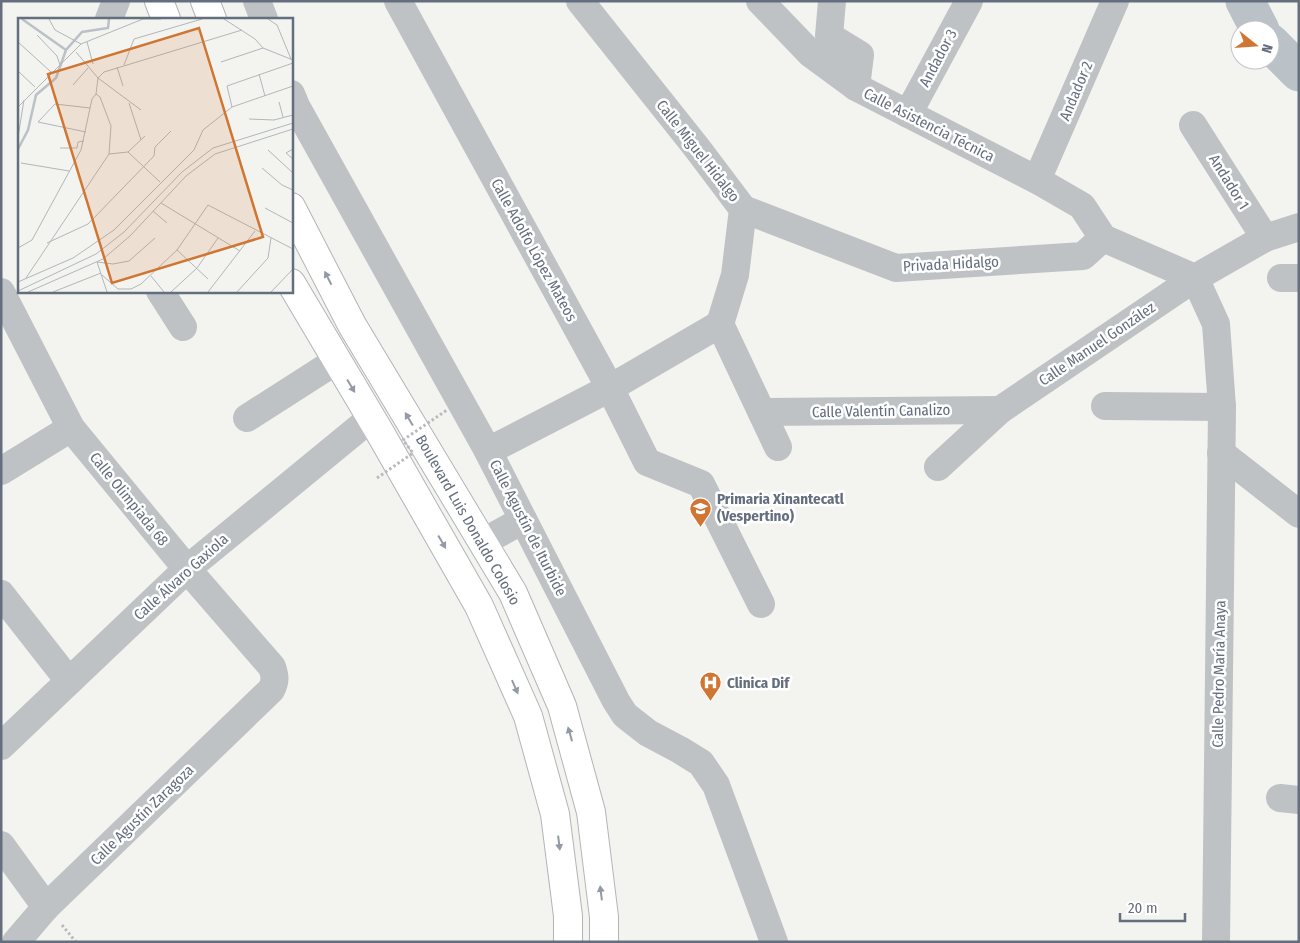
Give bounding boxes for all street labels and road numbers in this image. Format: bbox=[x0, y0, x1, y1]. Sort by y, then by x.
street label: Andador 3 bbox=[915, 26, 961, 90]
street label: Andador 2 bbox=[1056, 58, 1097, 123]
street label: Calle Asistencia Técnica bbox=[861, 84, 997, 166]
street label: Calle Miguel Hidalgo bbox=[653, 96, 743, 206]
street label: Andador 1 bbox=[1205, 151, 1253, 213]
street label: Calle Adolfo López Mateos bbox=[487, 175, 581, 325]
street label: Privada Hidalgo bbox=[903, 252, 1000, 276]
street label: Calle Manuel González bbox=[1035, 298, 1159, 390]
street label: Calle Valentín Canalizo bbox=[812, 401, 950, 421]
street label: Boulevard Luis Donaldo Colosio bbox=[412, 432, 524, 608]
street label: Calle Olimpiada 68 bbox=[86, 449, 172, 549]
street label: Calle Agustín de Iturbide bbox=[486, 457, 570, 599]
street label: Calle Álvaro Gaxiola bbox=[130, 530, 232, 624]
street label: Calle Pedro María Anaya bbox=[1209, 600, 1229, 748]
street label: Calle Agustín Zaragoza bbox=[87, 761, 197, 869]

